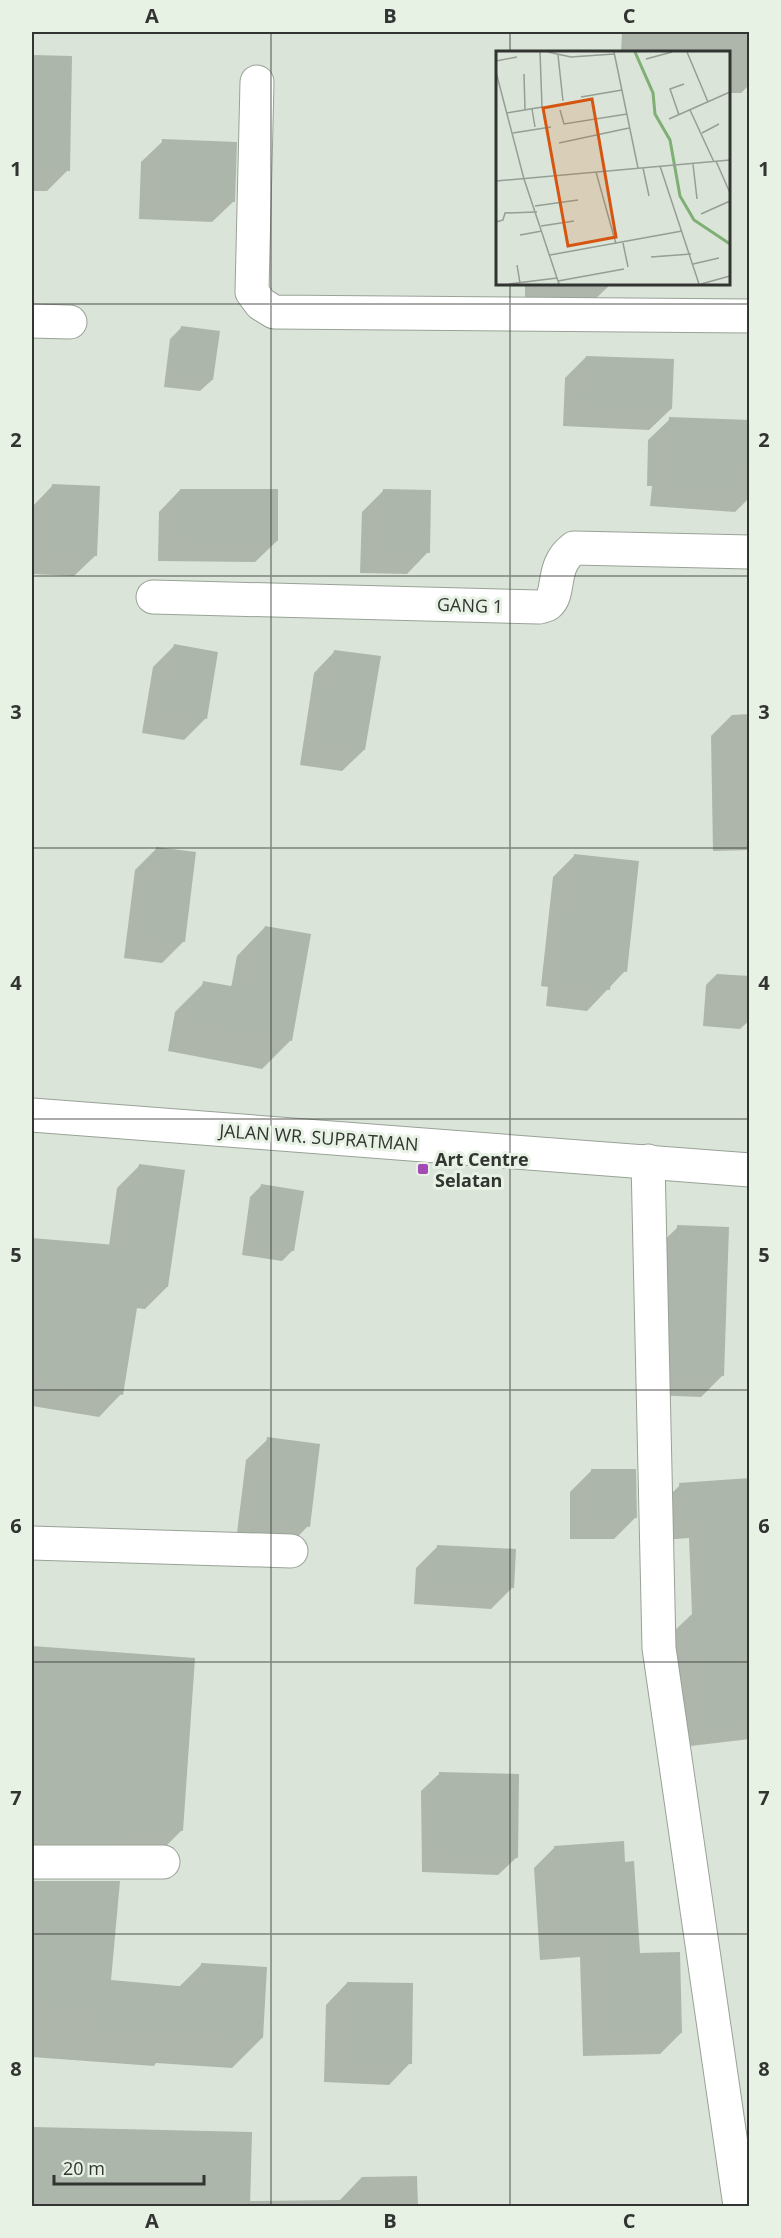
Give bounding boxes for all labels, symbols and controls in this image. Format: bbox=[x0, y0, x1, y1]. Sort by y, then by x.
text: A bbox=[145, 2, 159, 29]
text: B bbox=[383, 2, 397, 29]
text: C bbox=[623, 2, 636, 29]
inset map bbox=[496, 51, 730, 285]
text: 1 bbox=[10, 155, 22, 182]
text: 1 bbox=[758, 155, 770, 182]
text: 2 bbox=[10, 426, 22, 453]
text: 2 bbox=[758, 426, 770, 453]
street label: GANG 1 bbox=[437, 592, 503, 618]
text: 3 bbox=[10, 698, 22, 725]
text: 3 bbox=[758, 698, 770, 725]
text: 4 bbox=[10, 969, 22, 996]
text: 4 bbox=[758, 969, 770, 996]
street label: JALAN WR. SUPRATMAN bbox=[217, 1118, 419, 1156]
place label: Art Centre Selatan bbox=[435, 1147, 529, 1192]
marker: Art Centre Selatan bbox=[416, 1162, 430, 1176]
text: 5 bbox=[10, 1241, 22, 1268]
text: 5 bbox=[758, 1241, 770, 1268]
text: 6 bbox=[10, 1512, 22, 1539]
text: 6 bbox=[758, 1512, 770, 1539]
text: 7 bbox=[10, 1784, 22, 1811]
text: 7 bbox=[758, 1784, 770, 1811]
text: 8 bbox=[10, 2055, 22, 2082]
text: 8 bbox=[758, 2055, 770, 2082]
scale bar bbox=[54, 2148, 204, 2186]
text: 20 m bbox=[63, 2156, 105, 2180]
text: A bbox=[145, 2207, 159, 2234]
text: B bbox=[383, 2207, 397, 2234]
text: C bbox=[623, 2207, 636, 2234]

